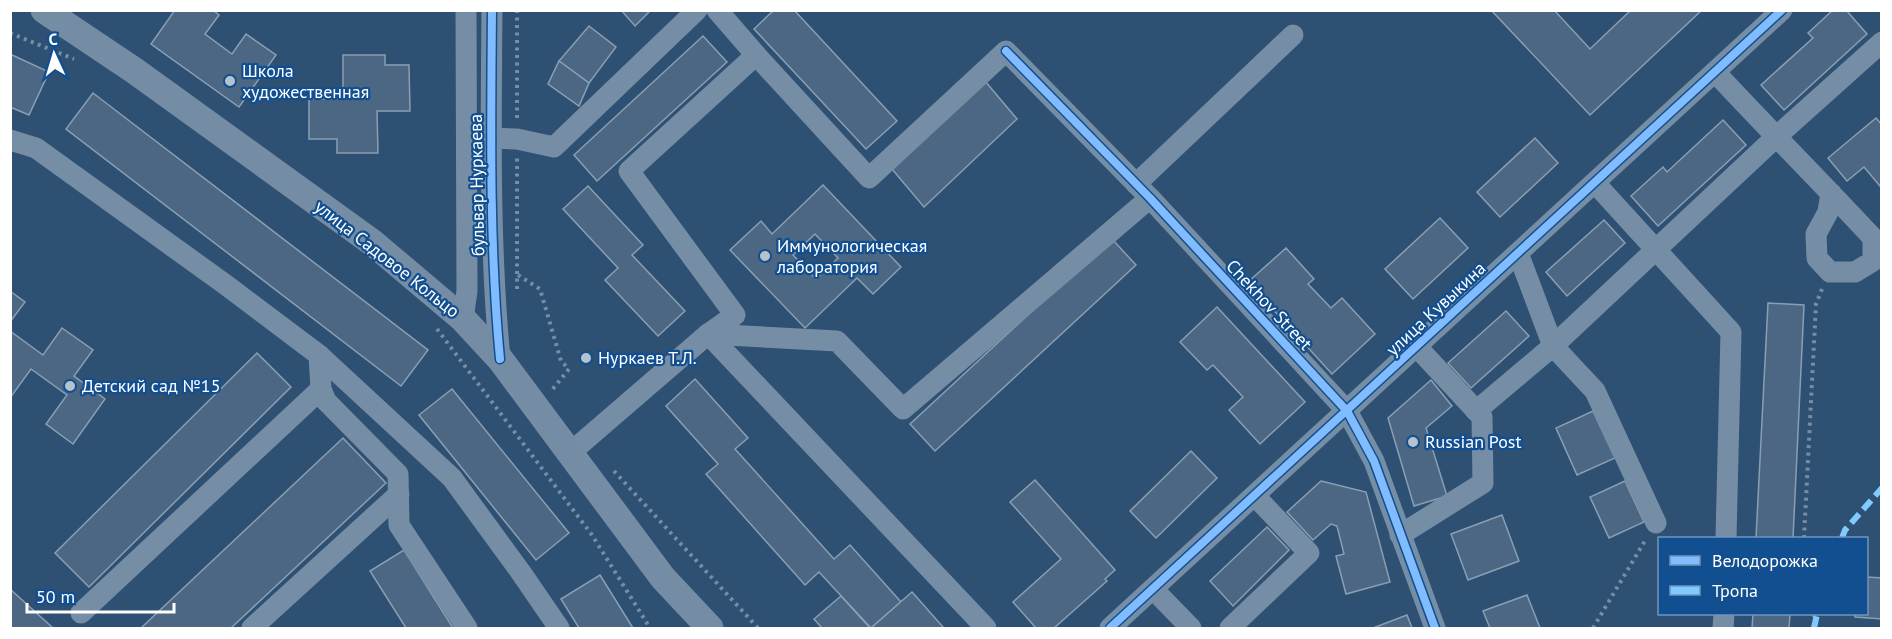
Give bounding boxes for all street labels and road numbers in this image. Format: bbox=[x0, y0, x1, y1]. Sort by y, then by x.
street label: бульвар Нуркаева bbox=[464, 114, 489, 256]
street label: улица Садовое Кольцо bbox=[310, 195, 465, 322]
street label: Chekhov Street bbox=[1221, 254, 1317, 355]
street label: улица Кувыкина bbox=[1381, 257, 1490, 361]

